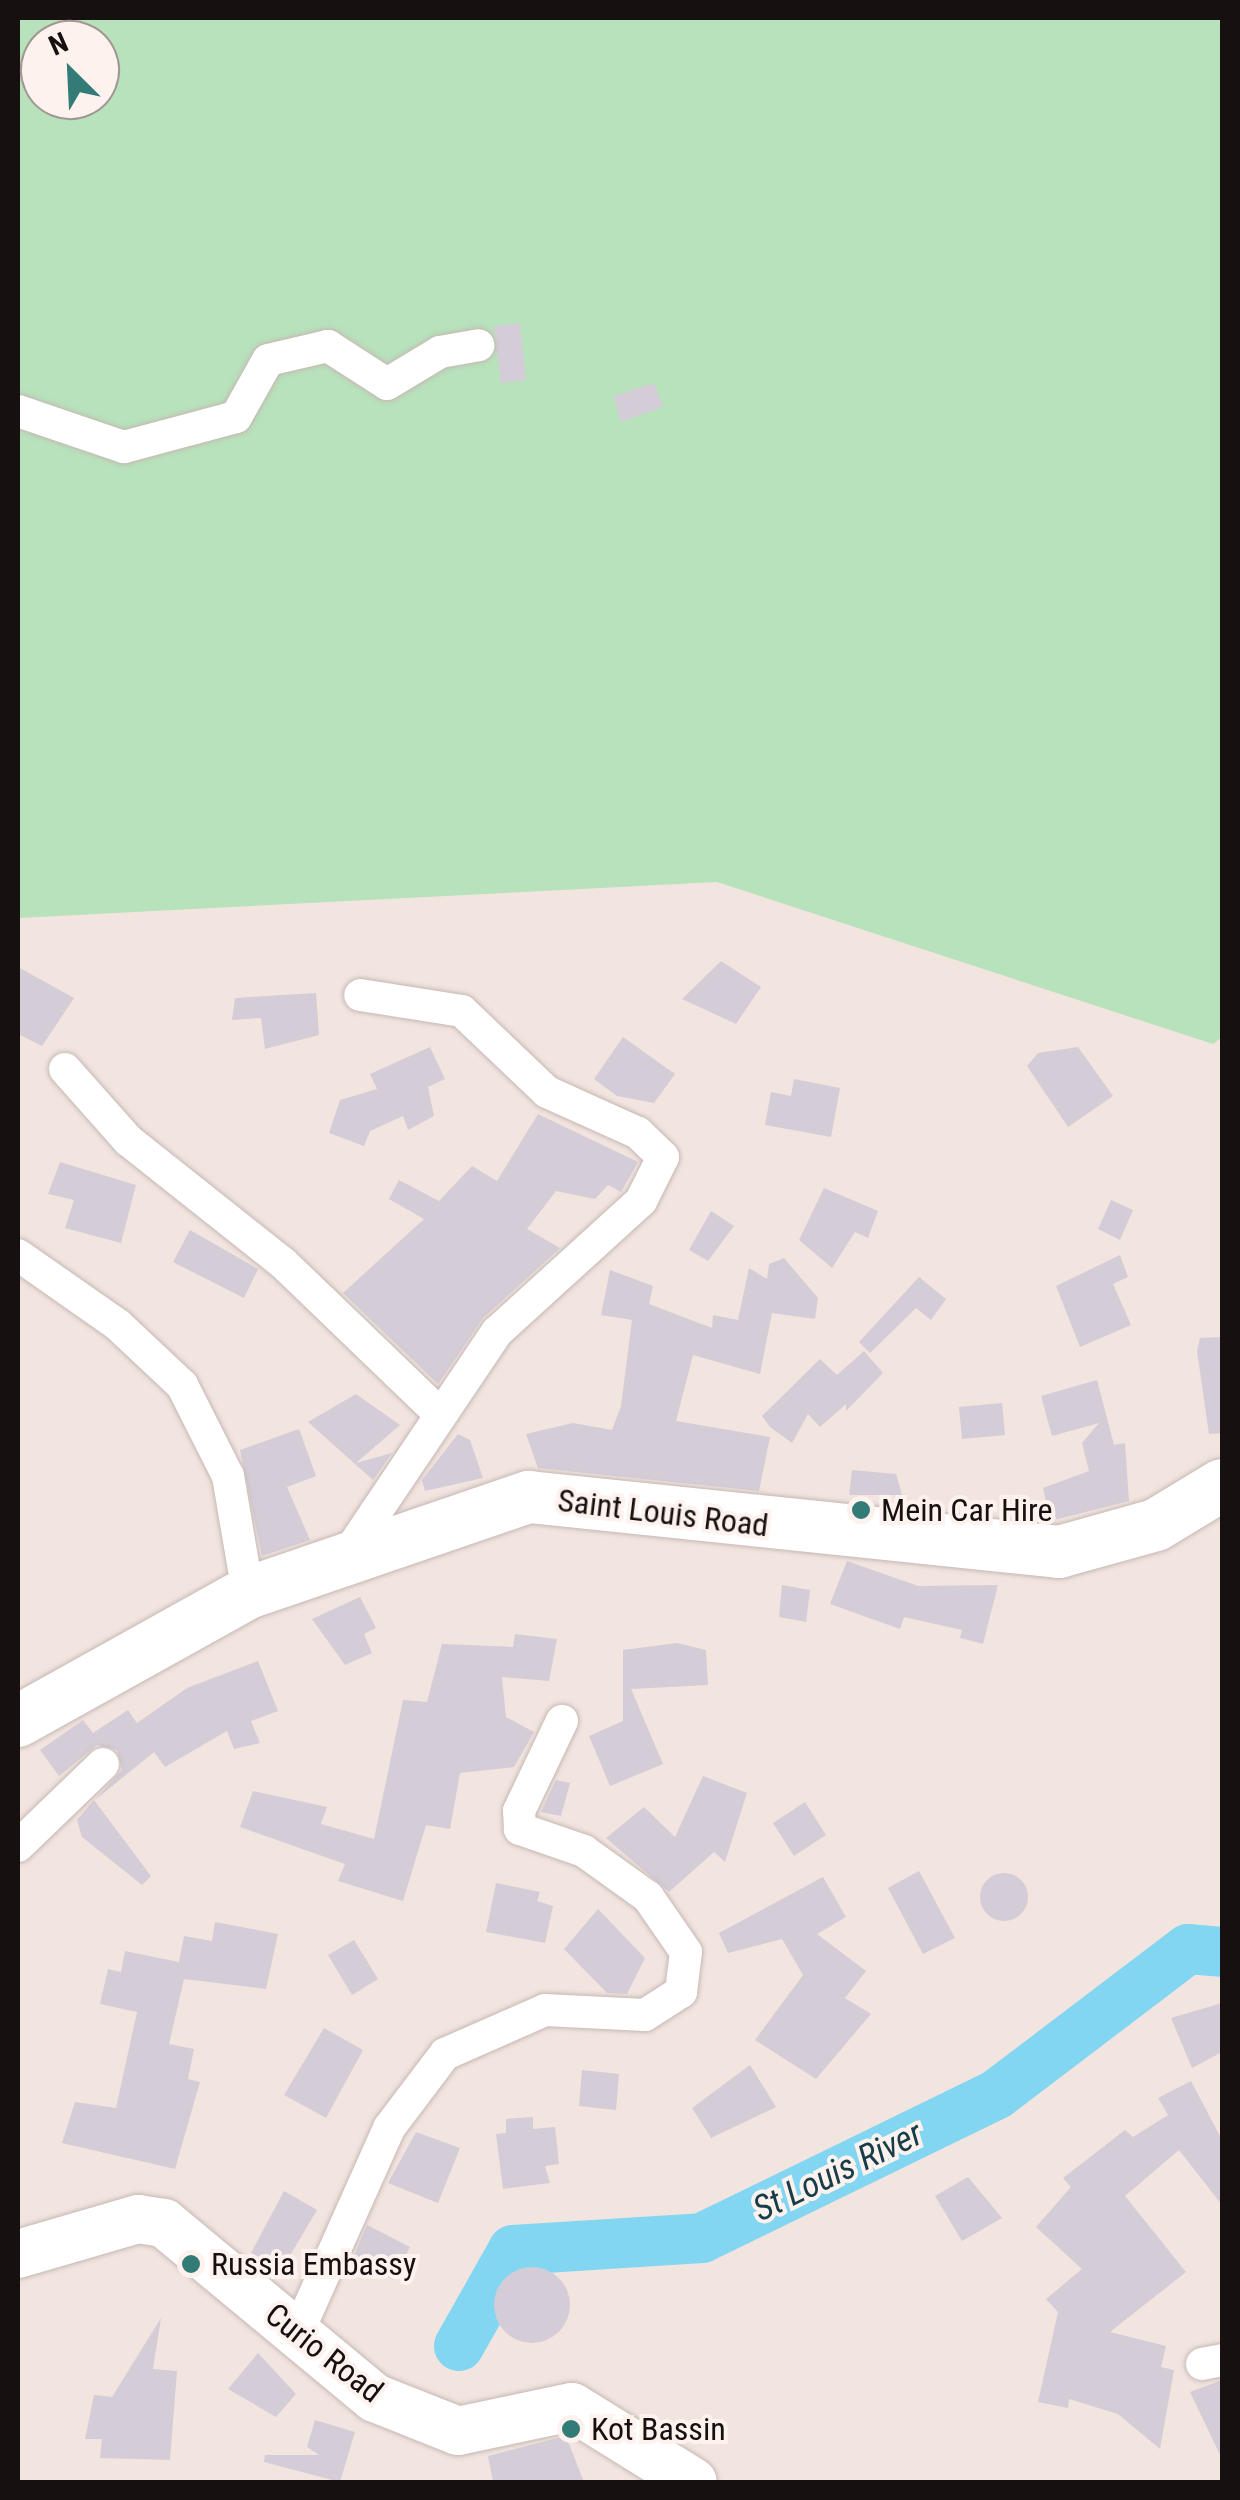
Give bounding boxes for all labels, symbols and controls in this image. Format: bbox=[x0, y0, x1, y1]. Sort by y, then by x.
north arrow bbox=[20, 20, 120, 120]
text: N bbox=[44, 25, 73, 63]
street label: Saint Louis Road bbox=[556, 1481, 770, 1545]
place label: Mein Car Hire bbox=[881, 1491, 1053, 1529]
marker: Mein Car Hire bbox=[850, 1499, 872, 1521]
water label: St Louis River bbox=[747, 2113, 929, 2231]
place label: Russia Embassy bbox=[211, 2245, 416, 2283]
marker: Russia Embassy bbox=[180, 2253, 202, 2275]
street label: Curio Road bbox=[258, 2295, 390, 2411]
place label: Kot Bassin bbox=[591, 2410, 726, 2448]
marker: Kot Bassin bbox=[560, 2418, 582, 2440]

